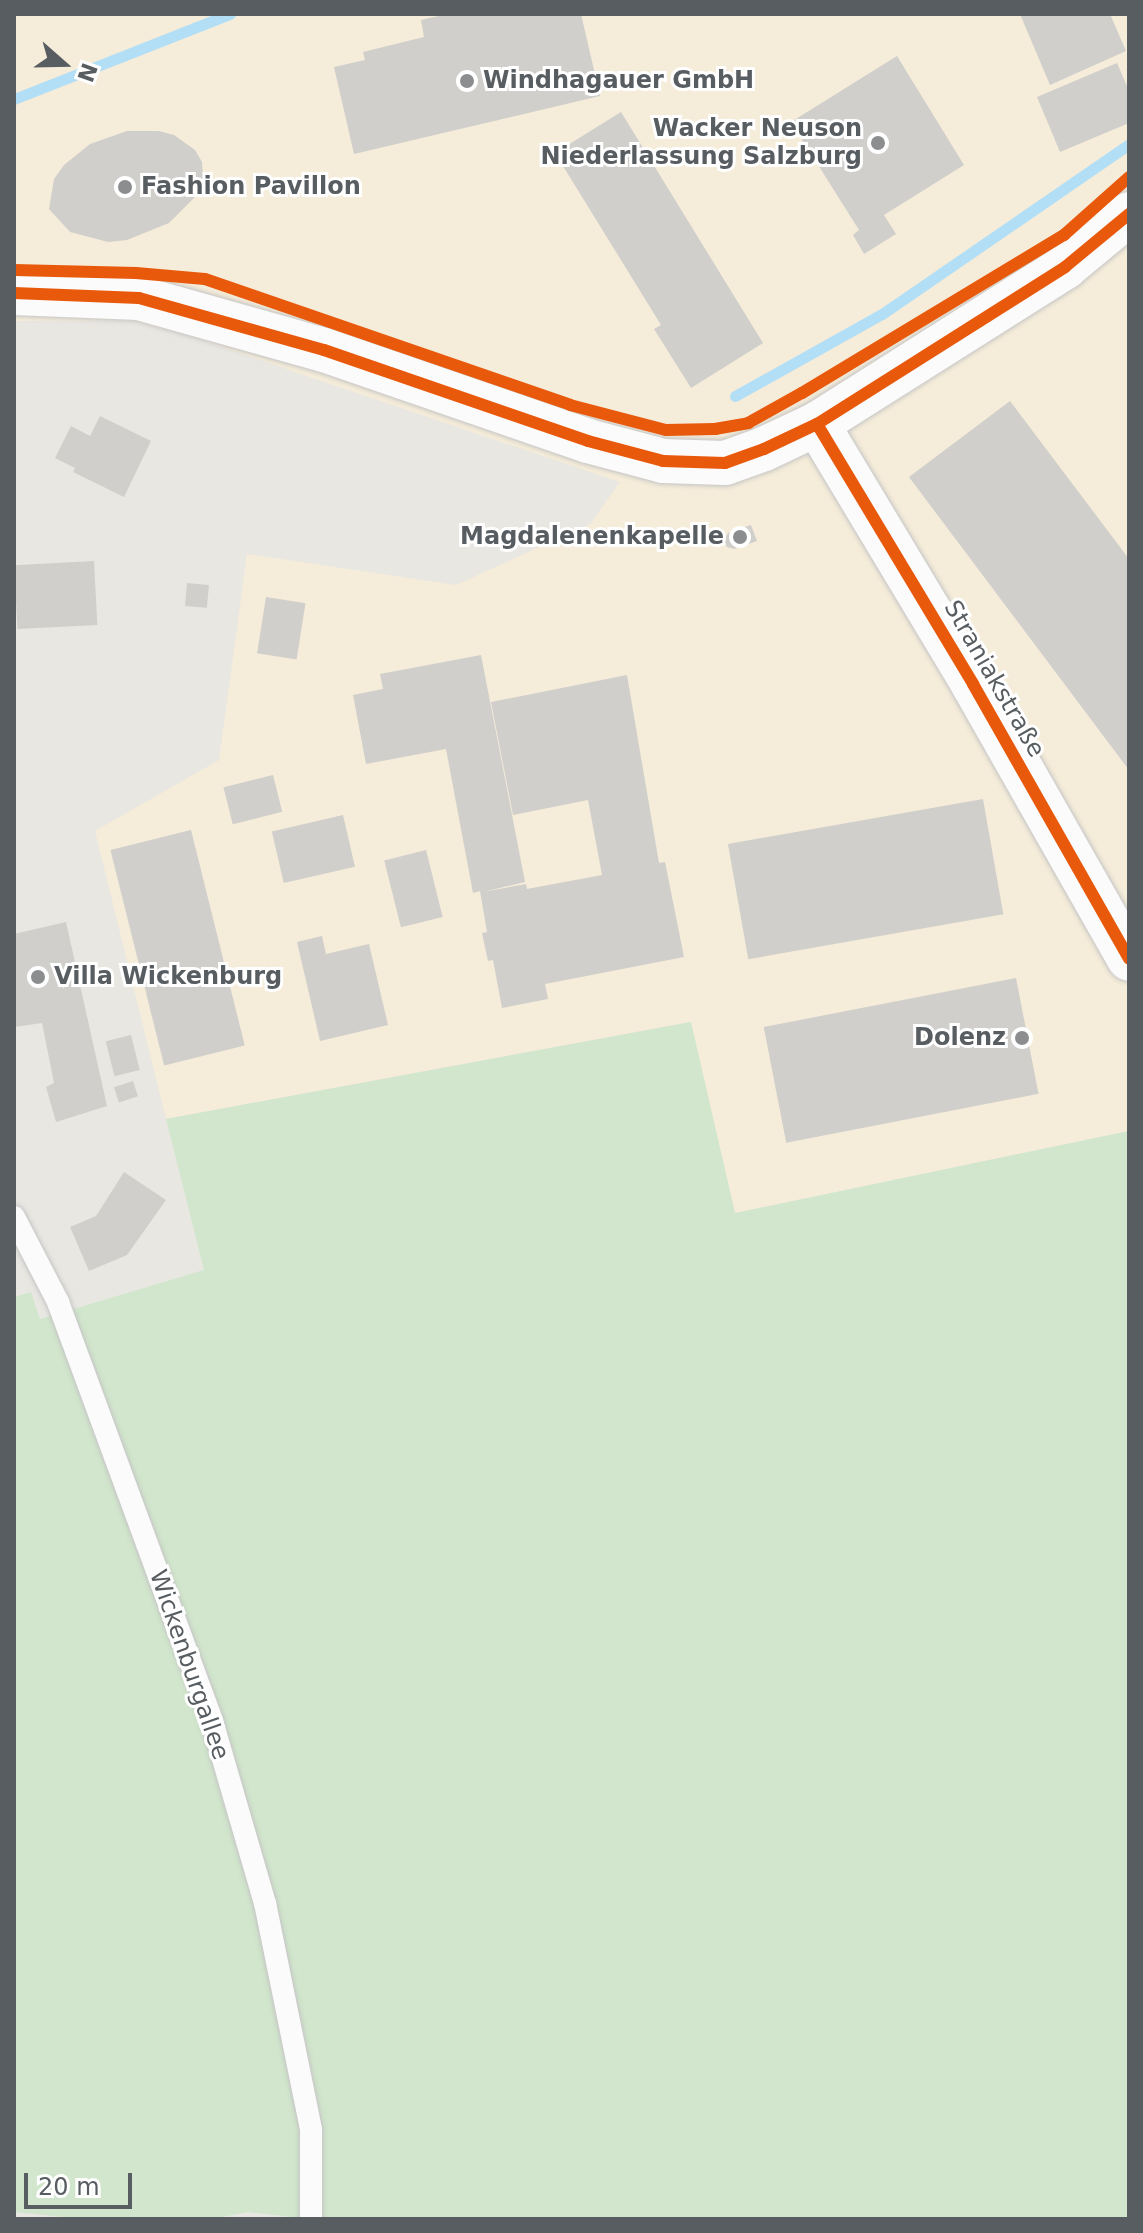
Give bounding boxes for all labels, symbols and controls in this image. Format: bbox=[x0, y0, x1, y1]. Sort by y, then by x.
north arrow bbox=[24, 24, 104, 104]
text: N bbox=[72, 59, 102, 85]
place label: Windhagauer GmbH bbox=[483, 67, 754, 95]
marker: Windhagauer GmbH bbox=[458, 72, 476, 90]
place label: Wacker Neuson Niederlassung Salzburg bbox=[540, 115, 862, 171]
marker: Wacker Neuson Niederlassung Salzburg bbox=[869, 134, 887, 152]
place label: Fashion Pavillon bbox=[141, 173, 361, 201]
marker: Fashion Pavillon bbox=[116, 178, 134, 196]
place label: Magdalenenkapelle bbox=[460, 523, 724, 551]
marker: Magdalenenkapelle bbox=[731, 528, 749, 546]
street label: Straniakstraße bbox=[938, 596, 1050, 762]
place label: Villa Wickenburg bbox=[54, 963, 282, 991]
marker: Villa Wickenburg bbox=[29, 968, 47, 986]
place label: Dolenz bbox=[914, 1024, 1006, 1052]
marker: Dolenz bbox=[1013, 1029, 1031, 1047]
street label: Wickenburgallee bbox=[143, 1566, 235, 1764]
scale bar bbox=[28, 2157, 136, 2207]
text: 20 m bbox=[38, 2173, 100, 2201]

